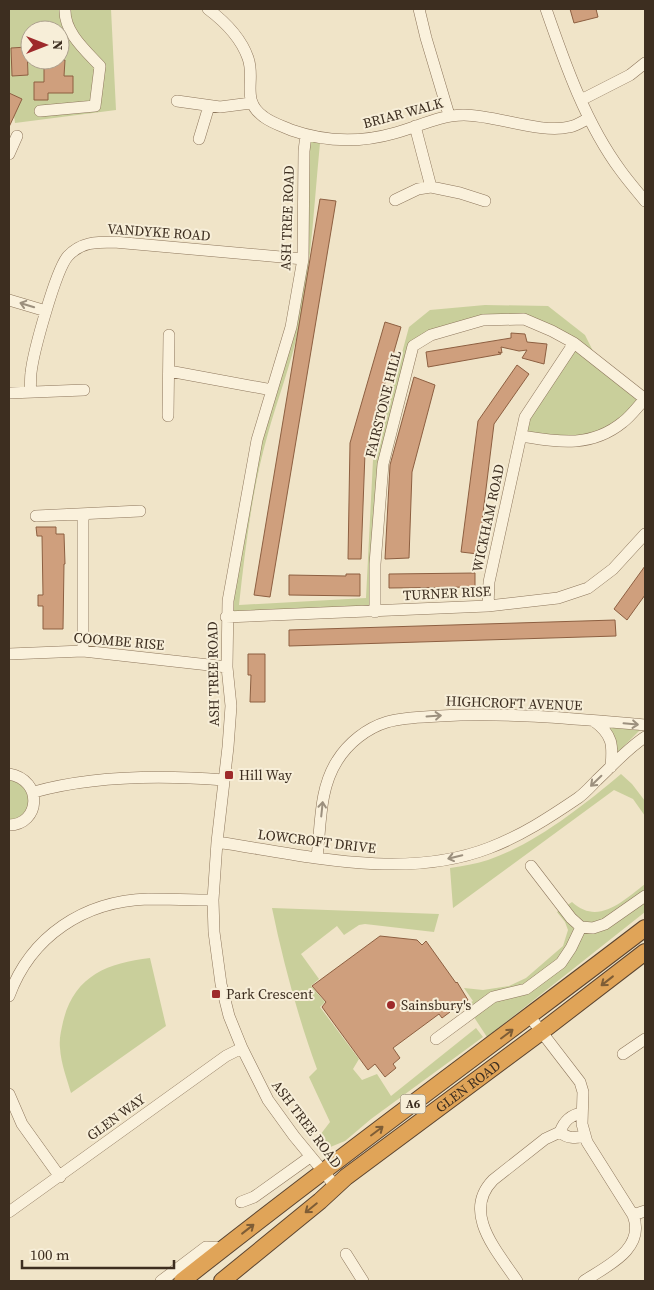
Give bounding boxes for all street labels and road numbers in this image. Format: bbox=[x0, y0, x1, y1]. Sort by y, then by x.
street label: BRIAR WALK bbox=[361, 93, 446, 133]
street label: ASH TREE ROAD bbox=[275, 165, 299, 271]
street label: VANDYKE ROAD bbox=[107, 218, 211, 246]
street label: FAIRSTONE HILL bbox=[360, 348, 406, 460]
street label: WICKHAM ROAD bbox=[467, 462, 509, 574]
street label: TURNER RISE bbox=[402, 581, 492, 605]
street label: ASH TREE ROAD bbox=[202, 621, 224, 727]
street label: COOMBE RISE bbox=[73, 627, 165, 655]
street label: HIGHCROFT AVENUE bbox=[445, 691, 583, 715]
street label: LOWCROFT DRIVE bbox=[257, 824, 377, 858]
street label: GLEN ROAD bbox=[431, 1055, 505, 1117]
street label: ASH TREE ROAD bbox=[267, 1076, 347, 1172]
street label: GLEN WAY bbox=[83, 1089, 149, 1145]
road number: A6 bbox=[400, 1094, 426, 1114]

